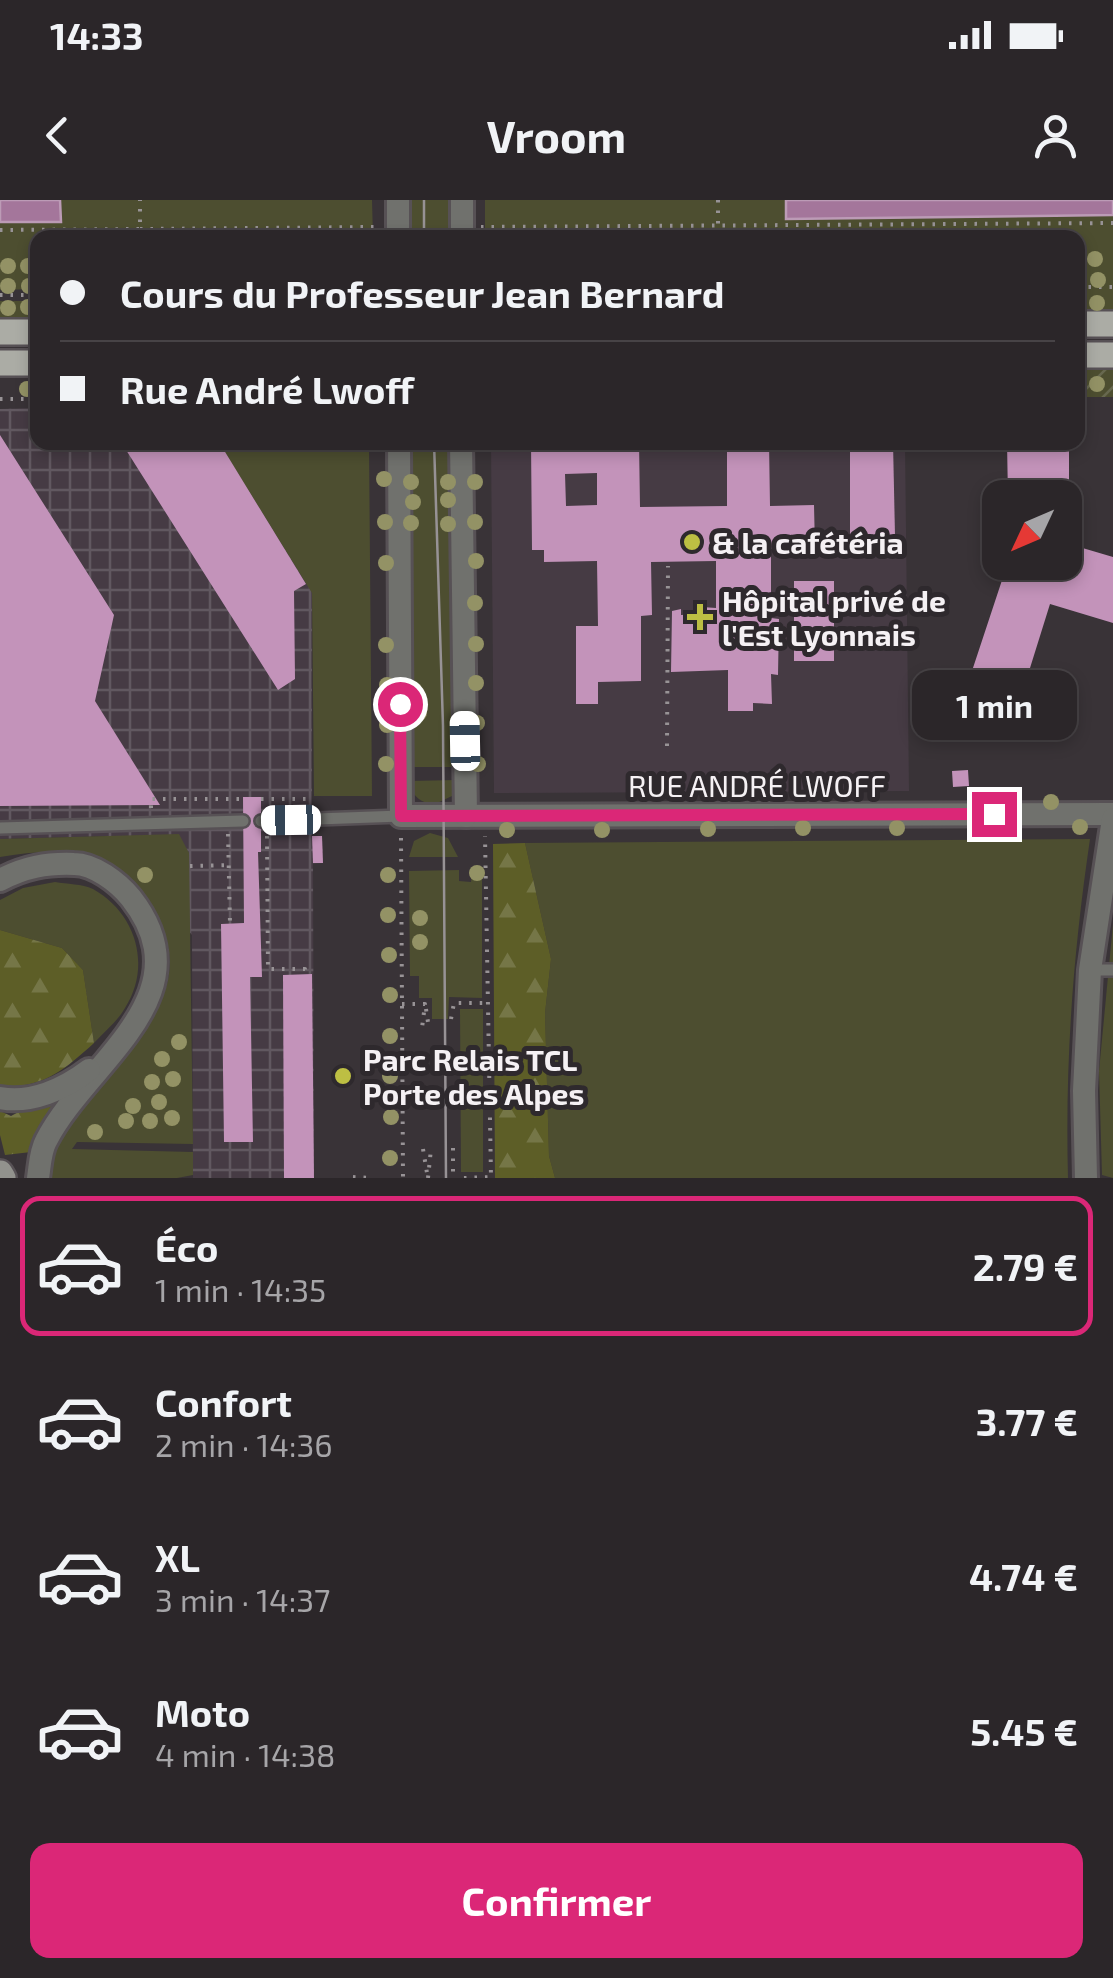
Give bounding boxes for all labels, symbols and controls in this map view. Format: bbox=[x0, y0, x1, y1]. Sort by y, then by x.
text: 14:33 bbox=[50, 12, 143, 58]
icon: back bbox=[30, 108, 85, 163]
text: Vroom bbox=[487, 108, 626, 162]
icon: person bbox=[1028, 108, 1083, 163]
text: Cours du Professeur Jean Bernard bbox=[120, 270, 724, 316]
text: Rue André Lwoff bbox=[120, 366, 414, 412]
north arrow bbox=[982, 480, 1082, 580]
map controls bbox=[982, 480, 1082, 580]
place label: & la cafétéria bbox=[712, 524, 904, 560]
marker: & la cafétéria bbox=[681, 531, 703, 553]
place label: Hôpital privé de l'Est Lyonnais bbox=[722, 582, 946, 653]
marker: Hôpital privé de l'Est Lyonnais bbox=[687, 604, 713, 630]
callout: 1 min bbox=[912, 669, 1076, 739]
route start bbox=[378, 682, 423, 727]
text: 1 min bbox=[956, 686, 1033, 724]
car bbox=[449, 711, 481, 771]
street label: RUE ANDRÉ LWOFF bbox=[628, 767, 886, 803]
route end bbox=[972, 792, 1017, 837]
car bbox=[261, 804, 321, 836]
place label: Parc Relais TCL Porte des Alpes bbox=[363, 1041, 584, 1111]
marker: Parc Relais TCL Porte des Alpes bbox=[332, 1065, 354, 1087]
icon: car bbox=[35, 1221, 125, 1311]
text: Éco bbox=[155, 1224, 218, 1270]
text: 2.79 € bbox=[973, 1243, 1078, 1289]
text: 1 min · 14:35 bbox=[155, 1270, 326, 1308]
icon: car bbox=[35, 1376, 125, 1466]
text: Confort bbox=[155, 1379, 292, 1425]
text: 3.77 € bbox=[976, 1398, 1078, 1444]
text: 2 min · 14:36 bbox=[155, 1425, 333, 1463]
icon: car bbox=[35, 1531, 125, 1621]
text: XL bbox=[155, 1534, 200, 1580]
text: 4.74 € bbox=[969, 1553, 1078, 1599]
text: 3 min · 14:37 bbox=[155, 1580, 330, 1618]
icon: car bbox=[35, 1686, 125, 1776]
text: Moto bbox=[155, 1689, 250, 1735]
text: 5.45 € bbox=[970, 1708, 1078, 1754]
text: 4 min · 14:38 bbox=[155, 1735, 335, 1773]
button: Confirmer bbox=[30, 1843, 1083, 1958]

